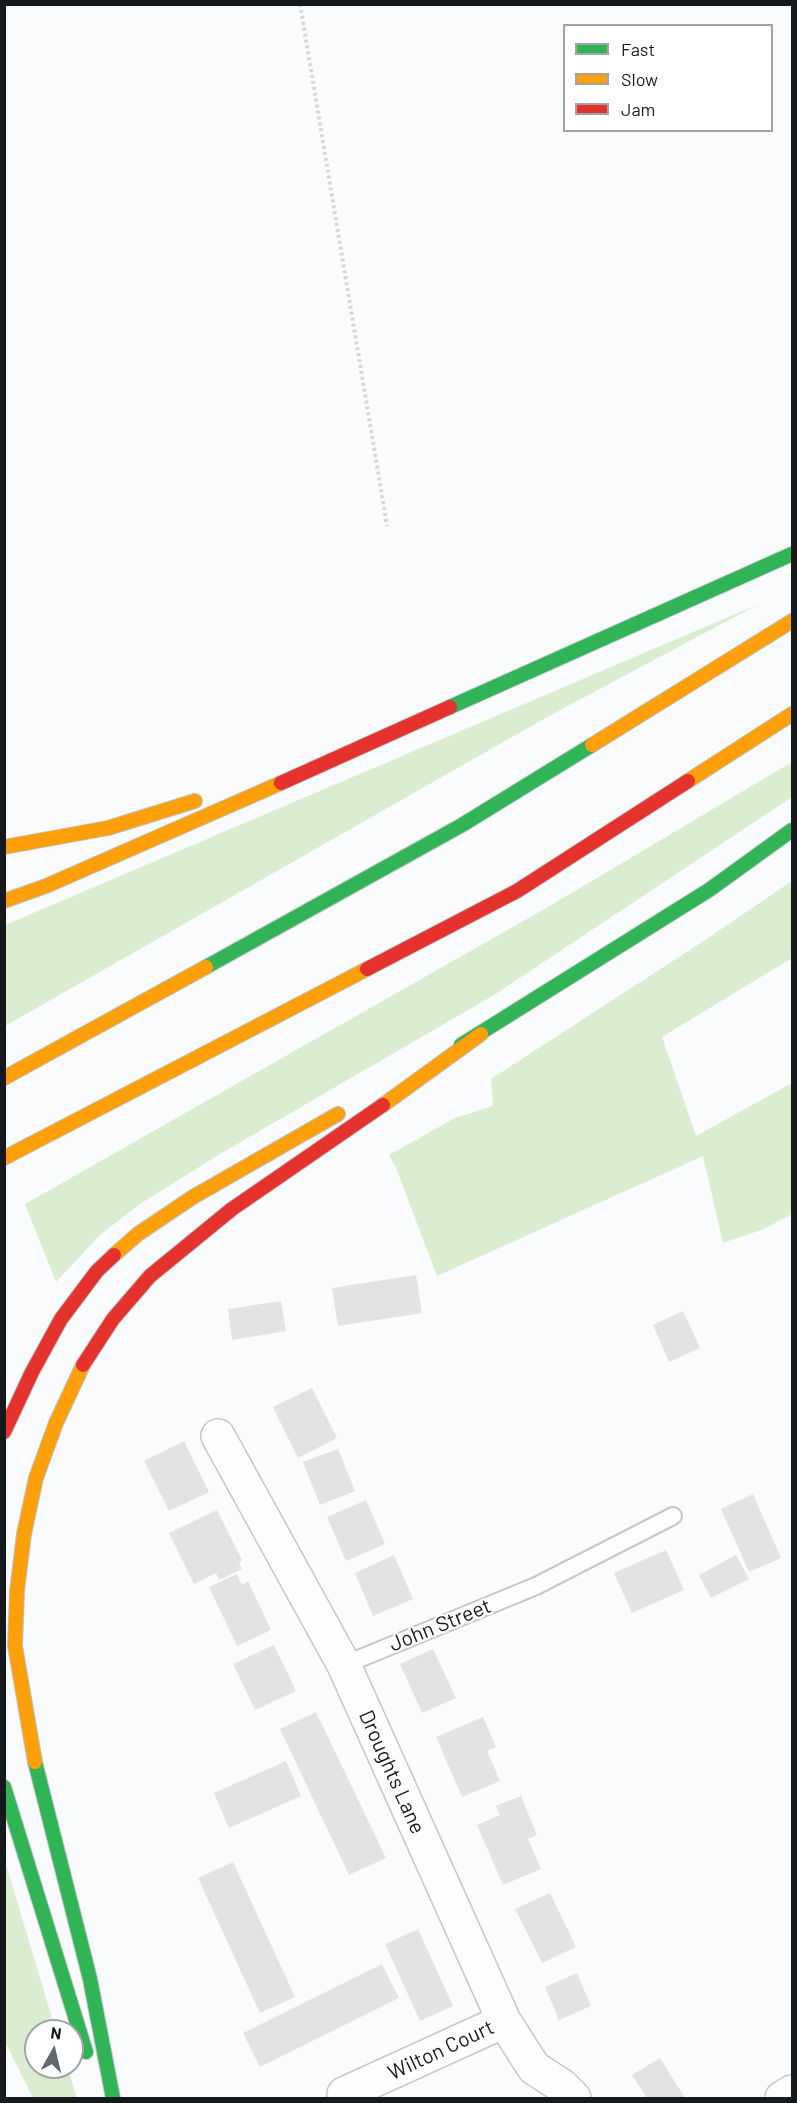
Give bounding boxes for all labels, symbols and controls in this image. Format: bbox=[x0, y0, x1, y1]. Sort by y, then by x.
legend bbox=[563, 24, 773, 132]
text: Fast bbox=[621, 38, 655, 60]
text: Slow bbox=[621, 68, 658, 90]
text: Jam bbox=[621, 98, 655, 120]
street label: John Street bbox=[385, 1593, 495, 1657]
street label: Droughts Lane bbox=[353, 1706, 431, 1838]
street label: Wilton Court bbox=[384, 2015, 498, 2085]
north arrow bbox=[24, 2019, 84, 2079]
text: N bbox=[50, 2023, 63, 2043]

